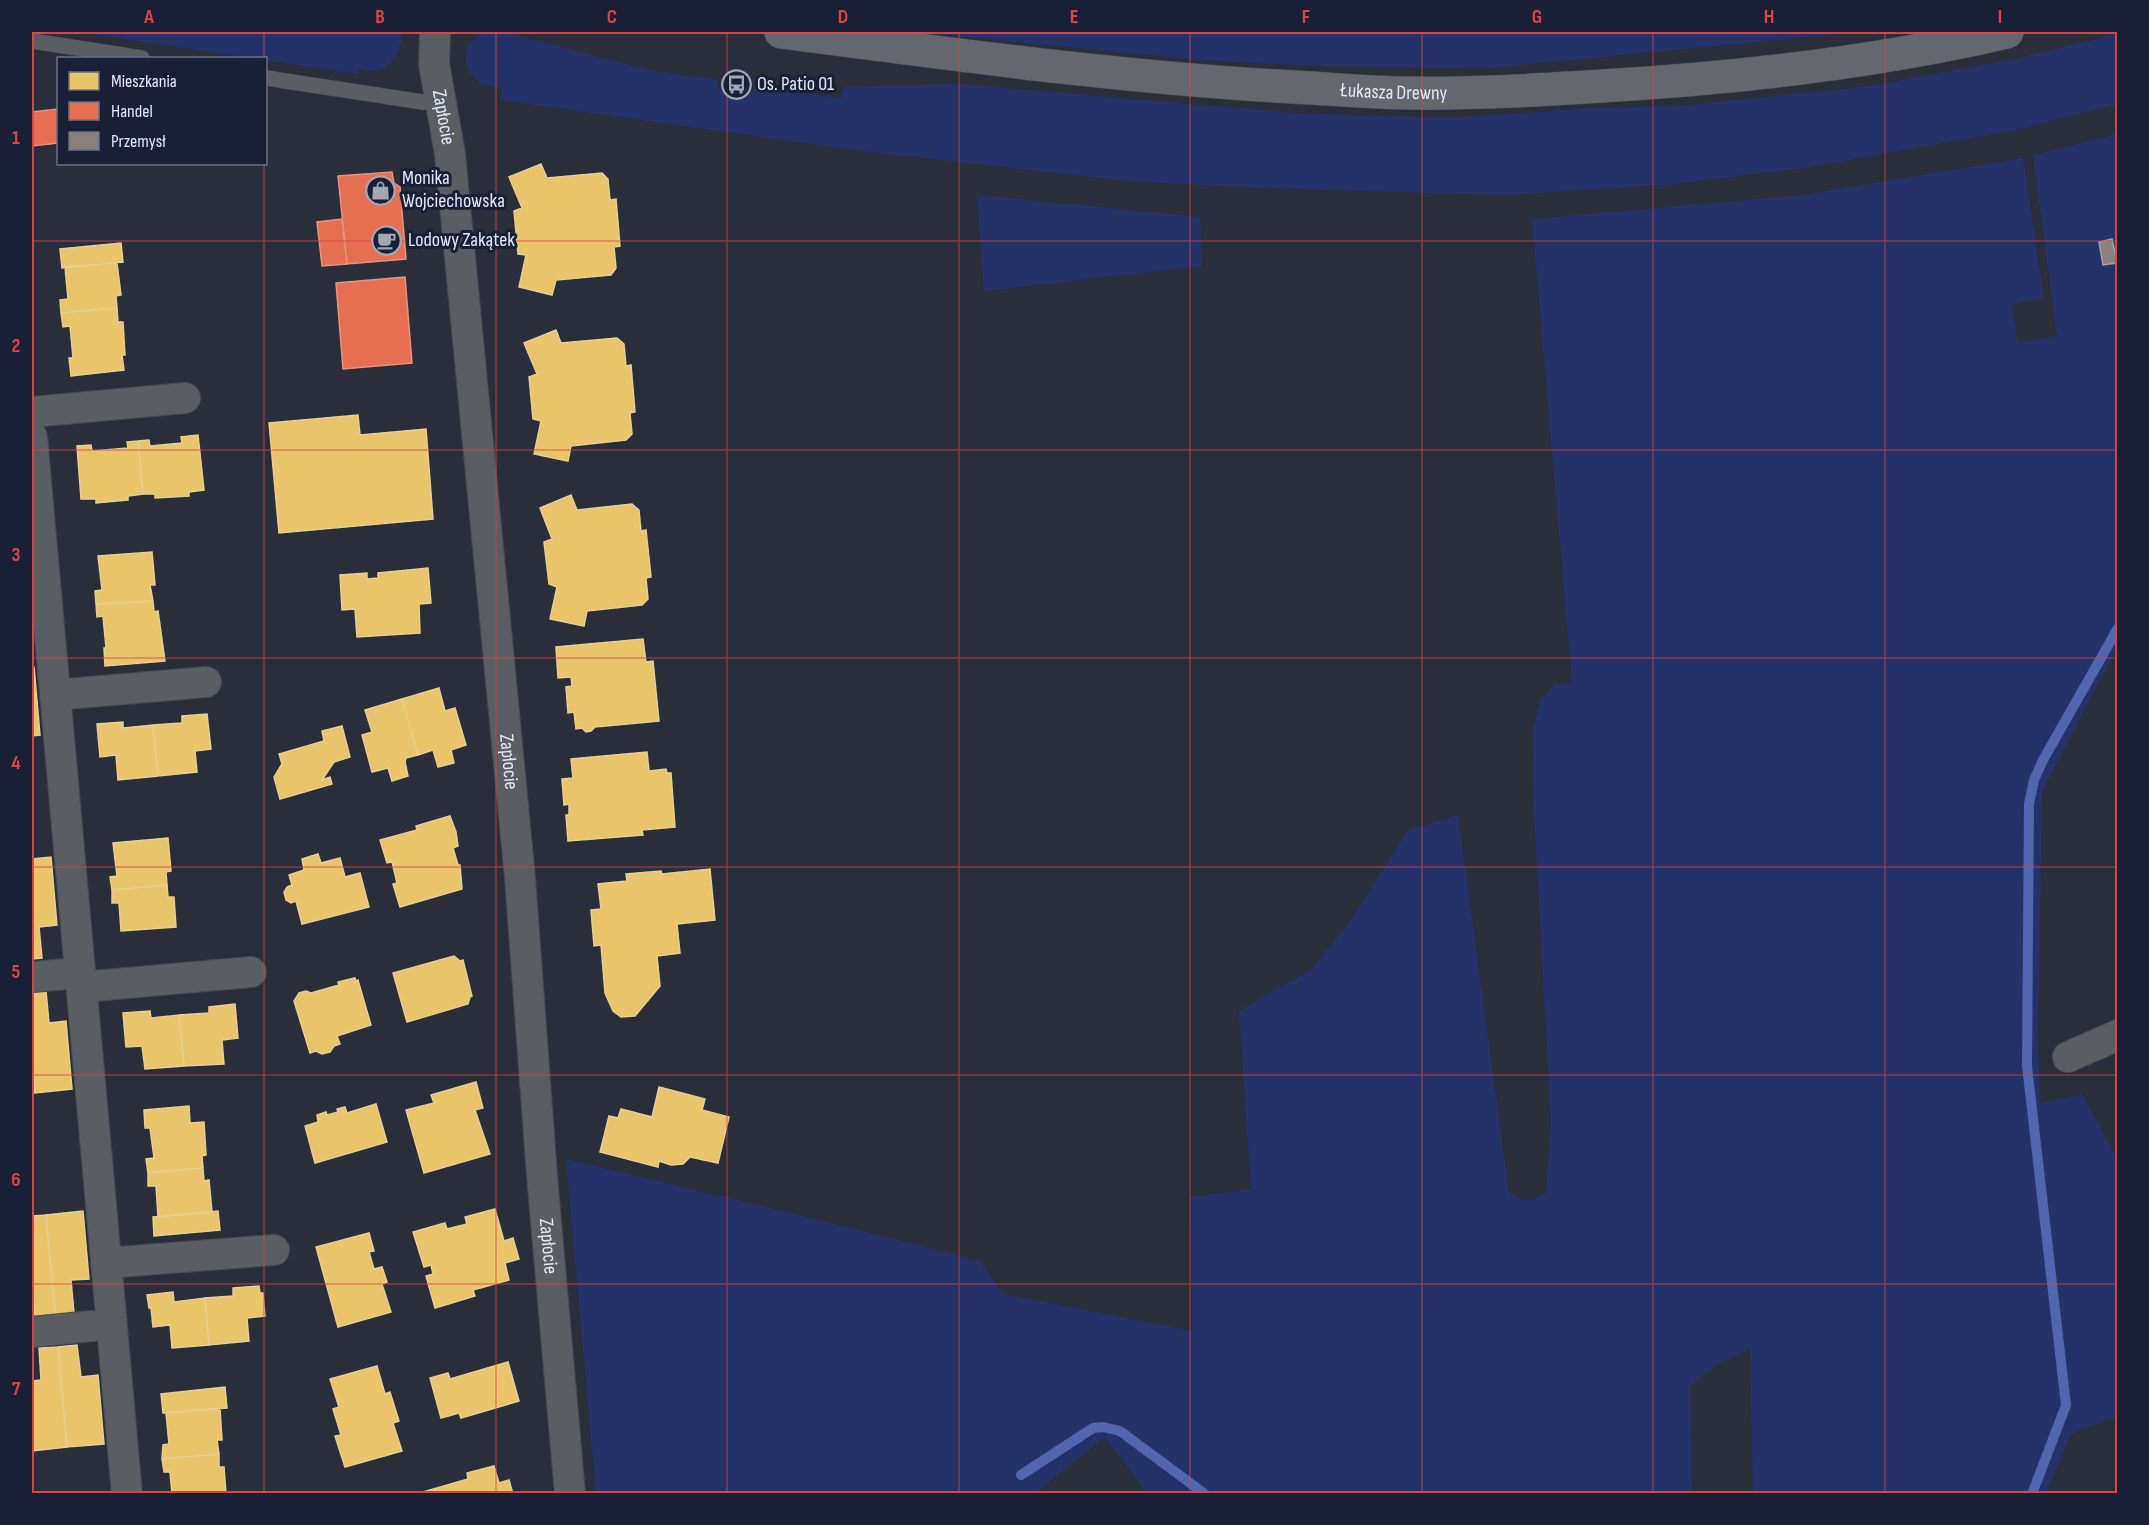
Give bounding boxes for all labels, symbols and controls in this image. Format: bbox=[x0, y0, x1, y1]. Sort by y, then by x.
text: A bbox=[143, 5, 154, 29]
text: B bbox=[375, 5, 385, 29]
text: C bbox=[607, 5, 617, 29]
text: D bbox=[838, 5, 848, 29]
text: E bbox=[1070, 5, 1078, 29]
text: F bbox=[1302, 5, 1310, 29]
text: G bbox=[1532, 5, 1542, 29]
text: H bbox=[1764, 5, 1774, 29]
text: I bbox=[1998, 5, 2002, 29]
legend bbox=[57, 57, 267, 165]
bus stop icon: Os. Patio 01 bbox=[720, 68, 752, 100]
text: Mieszkania bbox=[111, 71, 177, 92]
place label: Os. Patio 01 bbox=[757, 72, 834, 96]
street label: Łukasza Drewny bbox=[1339, 78, 1448, 105]
street label: Zapłocie bbox=[427, 88, 460, 147]
text: Handel bbox=[111, 101, 153, 122]
text: 1 bbox=[12, 126, 20, 150]
text: Przemysł bbox=[111, 131, 166, 152]
place label: Monika Wojciechowska bbox=[402, 166, 505, 213]
shop icon: Monika Wojciechowska bbox=[365, 174, 397, 206]
cafe icon: Lodowy Zakątek bbox=[371, 224, 403, 256]
place label: Lodowy Zakątek bbox=[408, 228, 515, 252]
text: 2 bbox=[12, 334, 20, 358]
text: 3 bbox=[12, 543, 21, 567]
street label: Zapłocie bbox=[494, 733, 523, 791]
text: 4 bbox=[11, 751, 21, 775]
text: 5 bbox=[12, 960, 21, 984]
text: 6 bbox=[11, 1168, 21, 1192]
street label: Zapłocie bbox=[534, 1217, 563, 1275]
text: 7 bbox=[12, 1377, 21, 1401]

